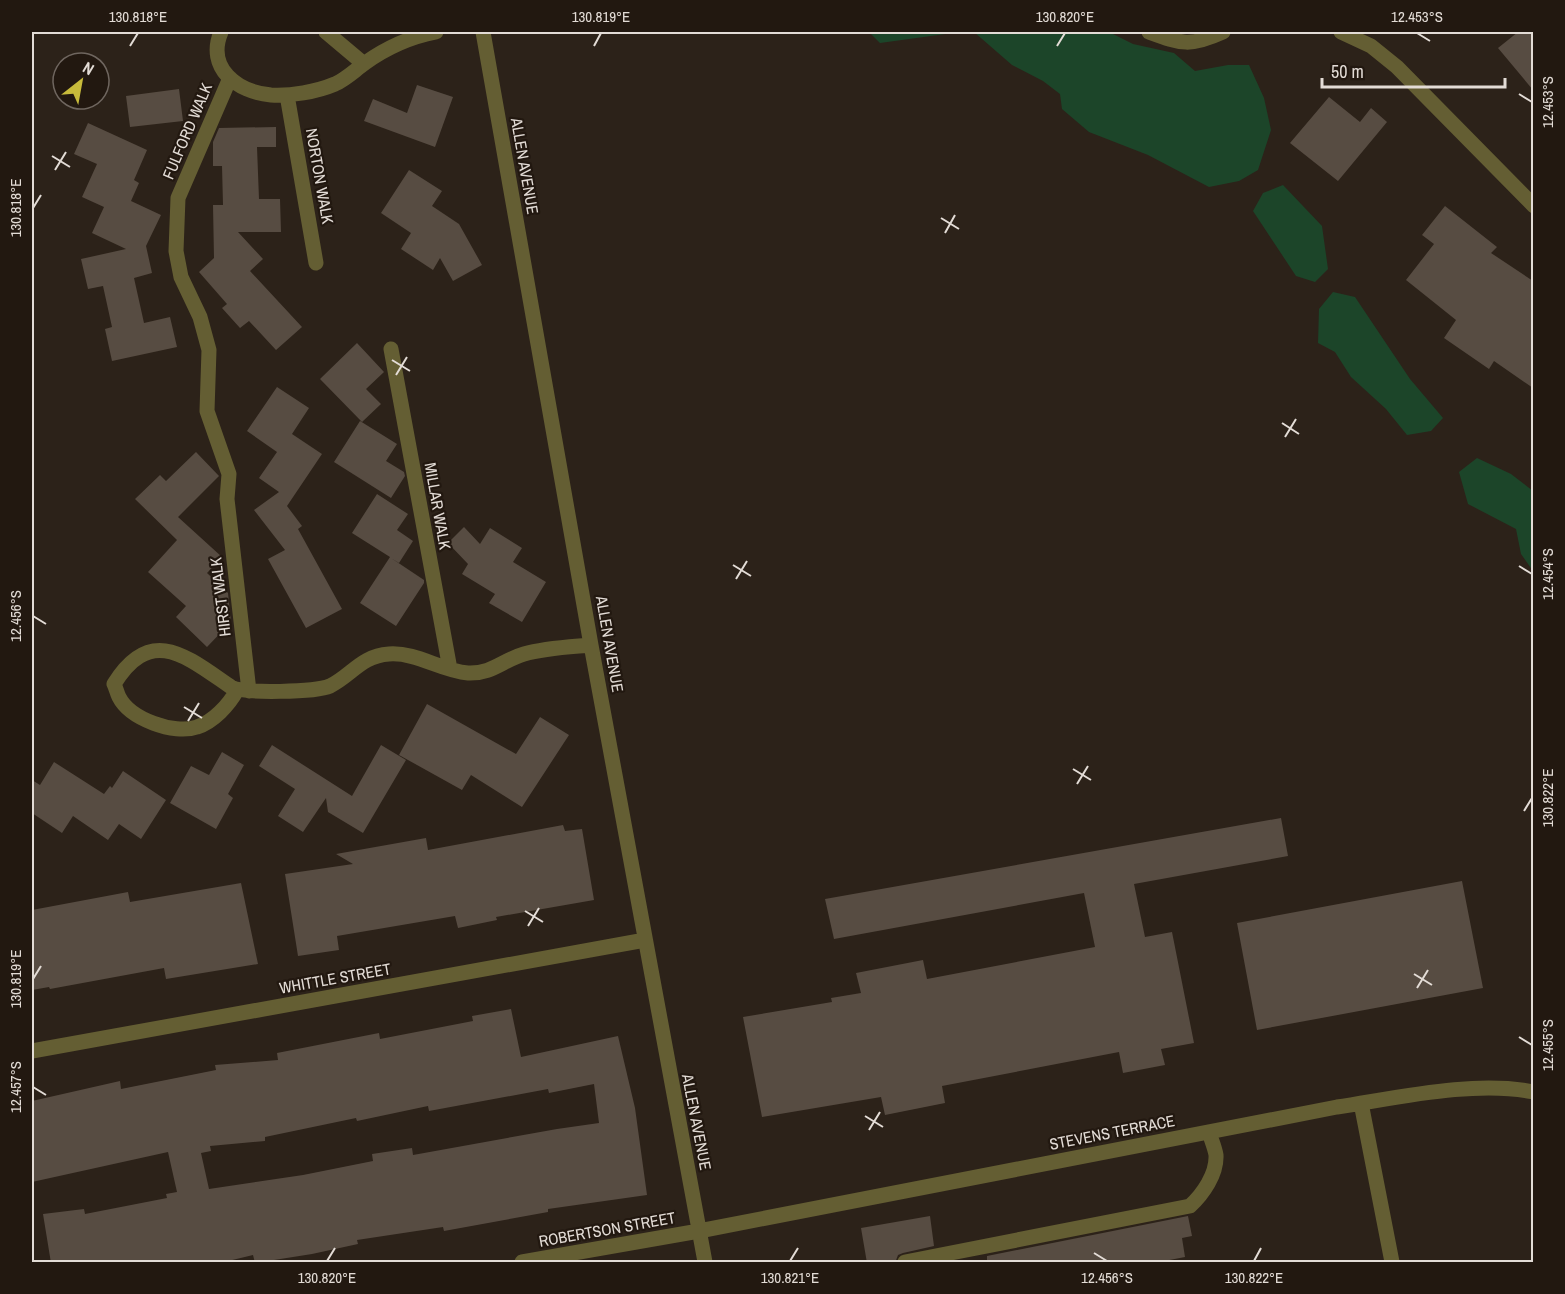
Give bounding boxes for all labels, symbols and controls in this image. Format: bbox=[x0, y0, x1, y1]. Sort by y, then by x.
text: 130.818°E bbox=[109, 6, 167, 27]
text: 130.819°E bbox=[572, 6, 630, 27]
text: 130.820°E bbox=[1036, 6, 1094, 27]
text: 12.453°S bbox=[1391, 6, 1443, 27]
north arrow bbox=[51, 51, 111, 111]
scale bar bbox=[1322, 51, 1505, 89]
text: N bbox=[79, 56, 98, 80]
text: 50 m bbox=[1331, 59, 1364, 84]
text: 12.453°S bbox=[1537, 76, 1558, 128]
street label: FULFORD WALK bbox=[157, 79, 217, 182]
street label: ALLEN AVENUE bbox=[506, 115, 544, 216]
street label: NORTON WALK bbox=[301, 126, 339, 226]
text: 130.818°E bbox=[5, 179, 26, 237]
street label: MILLAR WALK bbox=[420, 461, 456, 551]
text: 12.454°S bbox=[1537, 548, 1558, 600]
street label: HIRST WALK bbox=[204, 556, 236, 638]
text: 12.456°S bbox=[5, 590, 26, 642]
street label: ALLEN AVENUE bbox=[591, 593, 629, 694]
text: 130.822°E bbox=[1537, 769, 1558, 827]
text: 130.819°E bbox=[5, 950, 26, 1008]
street label: WHITTLE STREET bbox=[277, 957, 393, 999]
text: 12.455°S bbox=[1537, 1019, 1558, 1071]
text: 12.457°S bbox=[5, 1061, 26, 1113]
street label: ALLEN AVENUE bbox=[677, 1071, 717, 1172]
street label: STEVENS TERRACE bbox=[1047, 1109, 1177, 1155]
street label: ROBERTSON STREET bbox=[537, 1206, 677, 1252]
text: 130.820°E bbox=[298, 1267, 356, 1288]
text: 130.821°E bbox=[761, 1267, 819, 1288]
text: 12.456°S bbox=[1081, 1267, 1133, 1288]
text: 130.822°E bbox=[1225, 1267, 1283, 1288]

